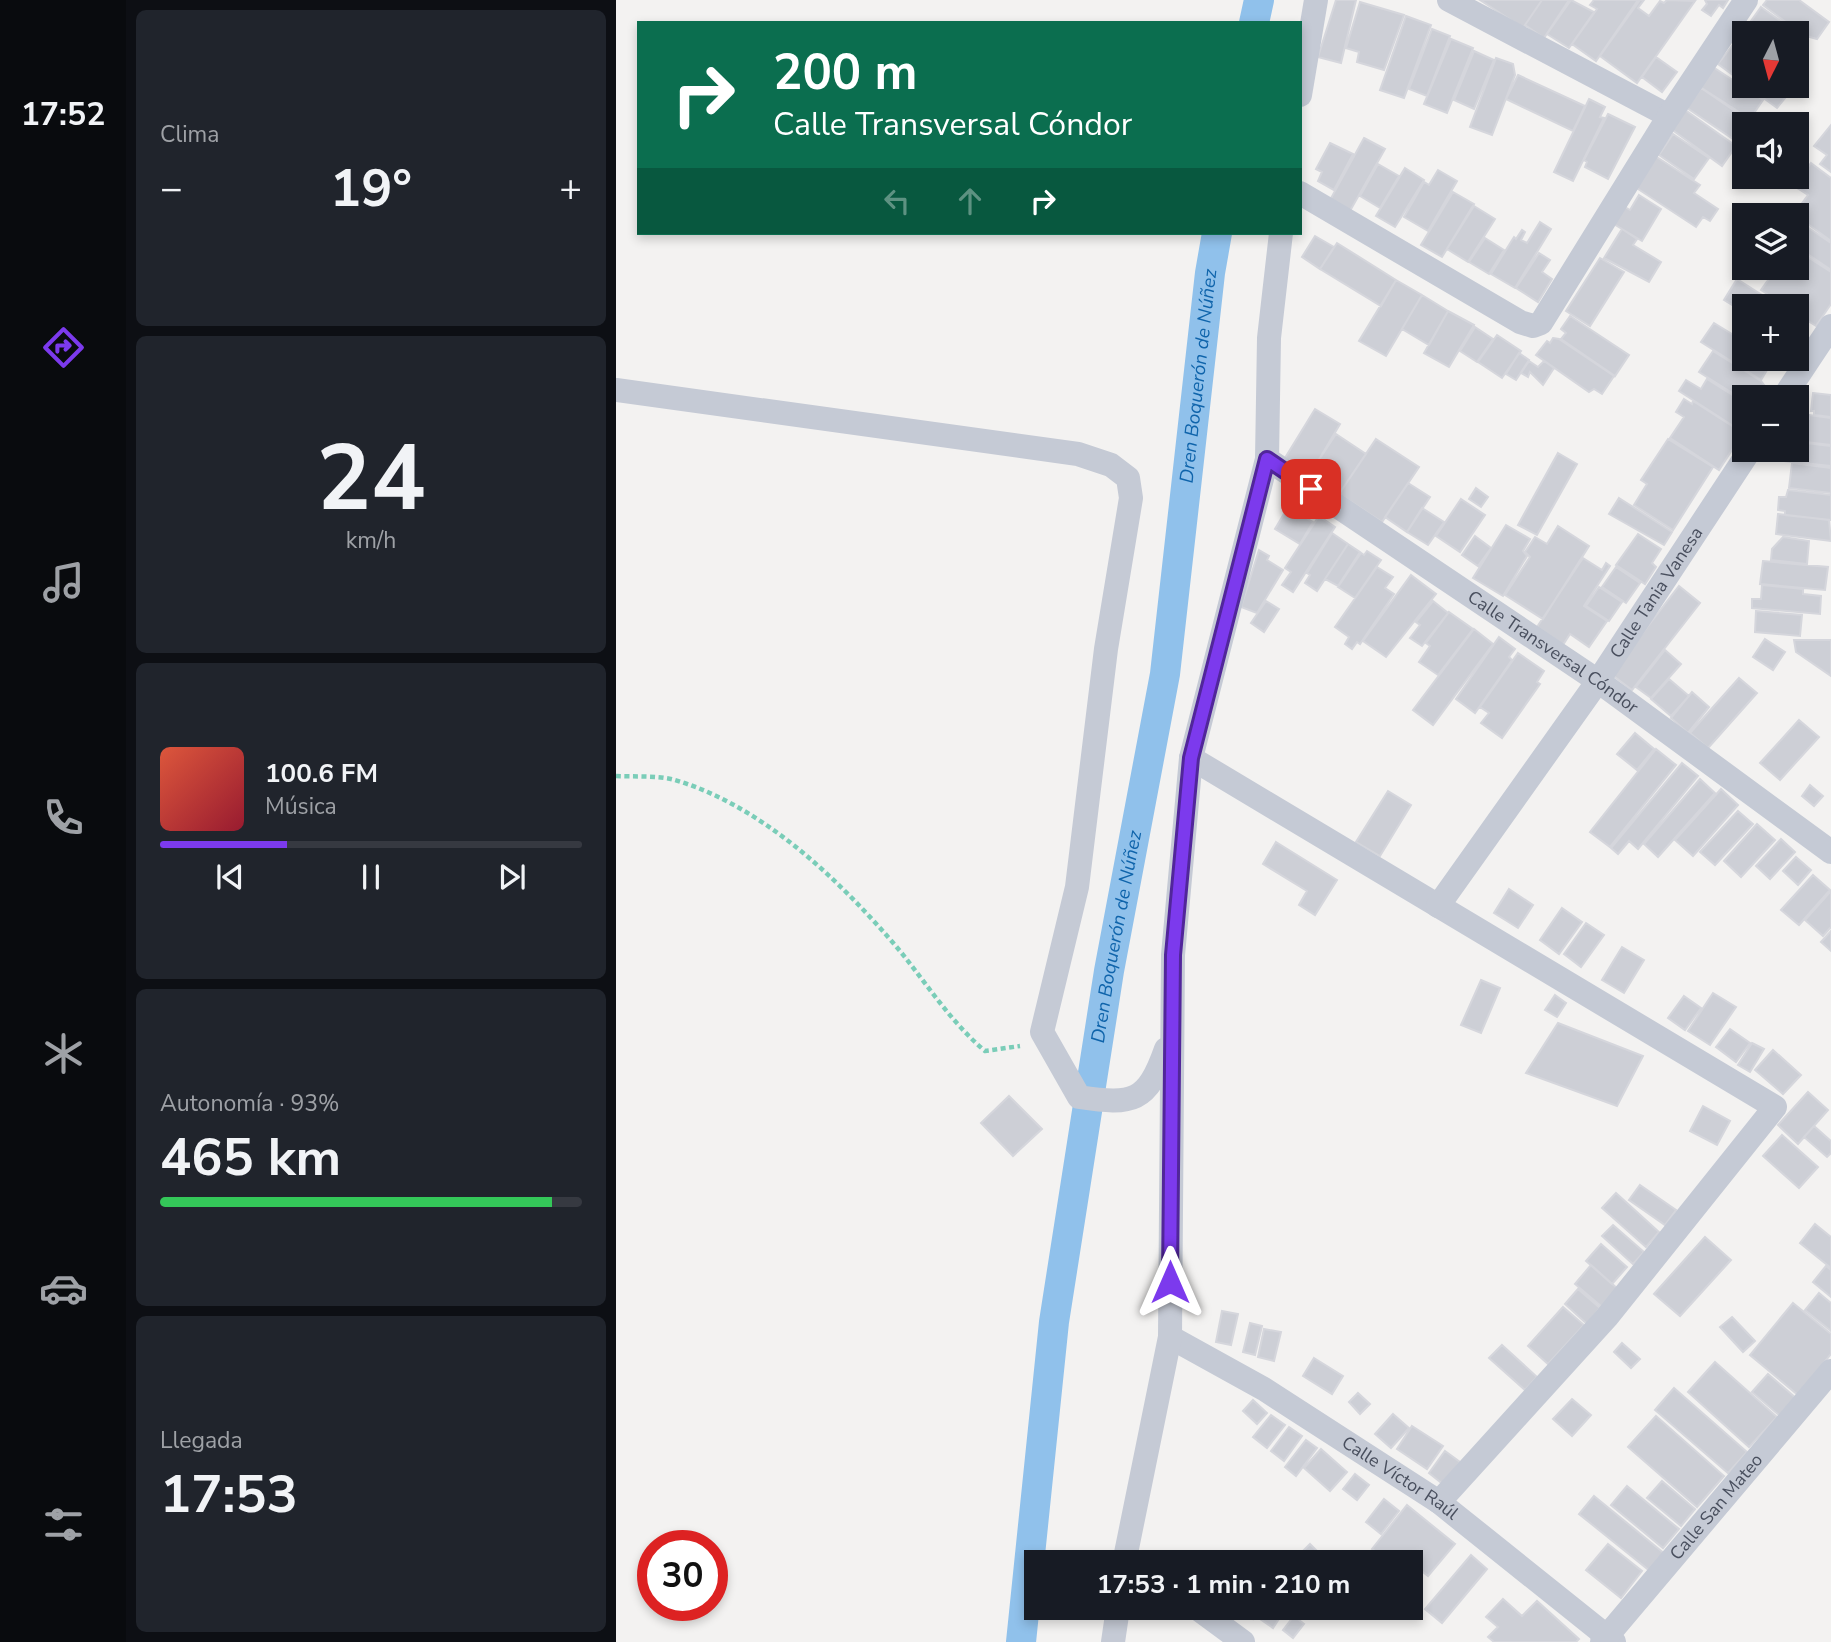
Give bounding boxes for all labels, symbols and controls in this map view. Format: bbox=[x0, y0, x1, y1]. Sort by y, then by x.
north arrow bbox=[1732, 21, 1810, 98]
map controls bbox=[1732, 21, 1809, 462]
text: 200 m bbox=[773, 39, 917, 106]
icon: right bbox=[658, 49, 749, 140]
text: 17:52 bbox=[21, 93, 105, 136]
text: Calle Transversal Cóndor bbox=[773, 103, 1132, 146]
button: sound bbox=[1732, 112, 1809, 189]
text: Clima bbox=[160, 119, 220, 150]
text: 19° bbox=[330, 153, 412, 224]
text: − bbox=[160, 163, 183, 214]
text: + bbox=[559, 163, 582, 214]
icon: left bbox=[878, 182, 916, 220]
icon: ahead bbox=[951, 182, 989, 220]
icon: right bbox=[1024, 182, 1062, 220]
button: layers bbox=[1732, 203, 1809, 280]
water label: Dren Boquerón de Núñez bbox=[1174, 267, 1223, 485]
button: + bbox=[1732, 294, 1809, 371]
icon: directions bbox=[39, 323, 88, 372]
button: − bbox=[1732, 385, 1809, 462]
text: 24 bbox=[316, 417, 426, 541]
pin bbox=[1281, 459, 1341, 519]
icon: arrive bbox=[1292, 470, 1330, 508]
street label: Calle Tania Vanesa bbox=[1604, 522, 1708, 663]
text: km/h bbox=[346, 525, 396, 556]
icon: music bbox=[39, 558, 88, 607]
street label: Calle Transversal Cóndor bbox=[1463, 585, 1644, 719]
text: 100.6 FM bbox=[265, 756, 378, 791]
text: Música bbox=[265, 791, 337, 822]
icon: phone bbox=[39, 793, 88, 842]
water label: Dren Boquerón de Núñez bbox=[1085, 828, 1148, 1045]
icon: previous bbox=[211, 858, 249, 896]
icon: pause bbox=[352, 858, 390, 896]
icon: next bbox=[493, 858, 531, 896]
icon: climate bbox=[39, 1029, 88, 1078]
text: Autonomía · 93% bbox=[160, 1088, 340, 1119]
text: 465 km bbox=[160, 1122, 341, 1193]
position arrow bbox=[1133, 1245, 1207, 1319]
icon: car bbox=[39, 1264, 88, 1313]
text: Llegada bbox=[160, 1425, 243, 1456]
street label: Calle Víctor Raúl bbox=[1337, 1430, 1464, 1526]
street label: Calle San Mateo bbox=[1664, 1448, 1768, 1565]
text: 17:53 bbox=[160, 1459, 298, 1530]
icon: filters bbox=[39, 1500, 88, 1549]
speed limit sign: 30 bbox=[637, 1530, 728, 1621]
text: 17:53 · 1 min · 210 m bbox=[1097, 1567, 1350, 1602]

